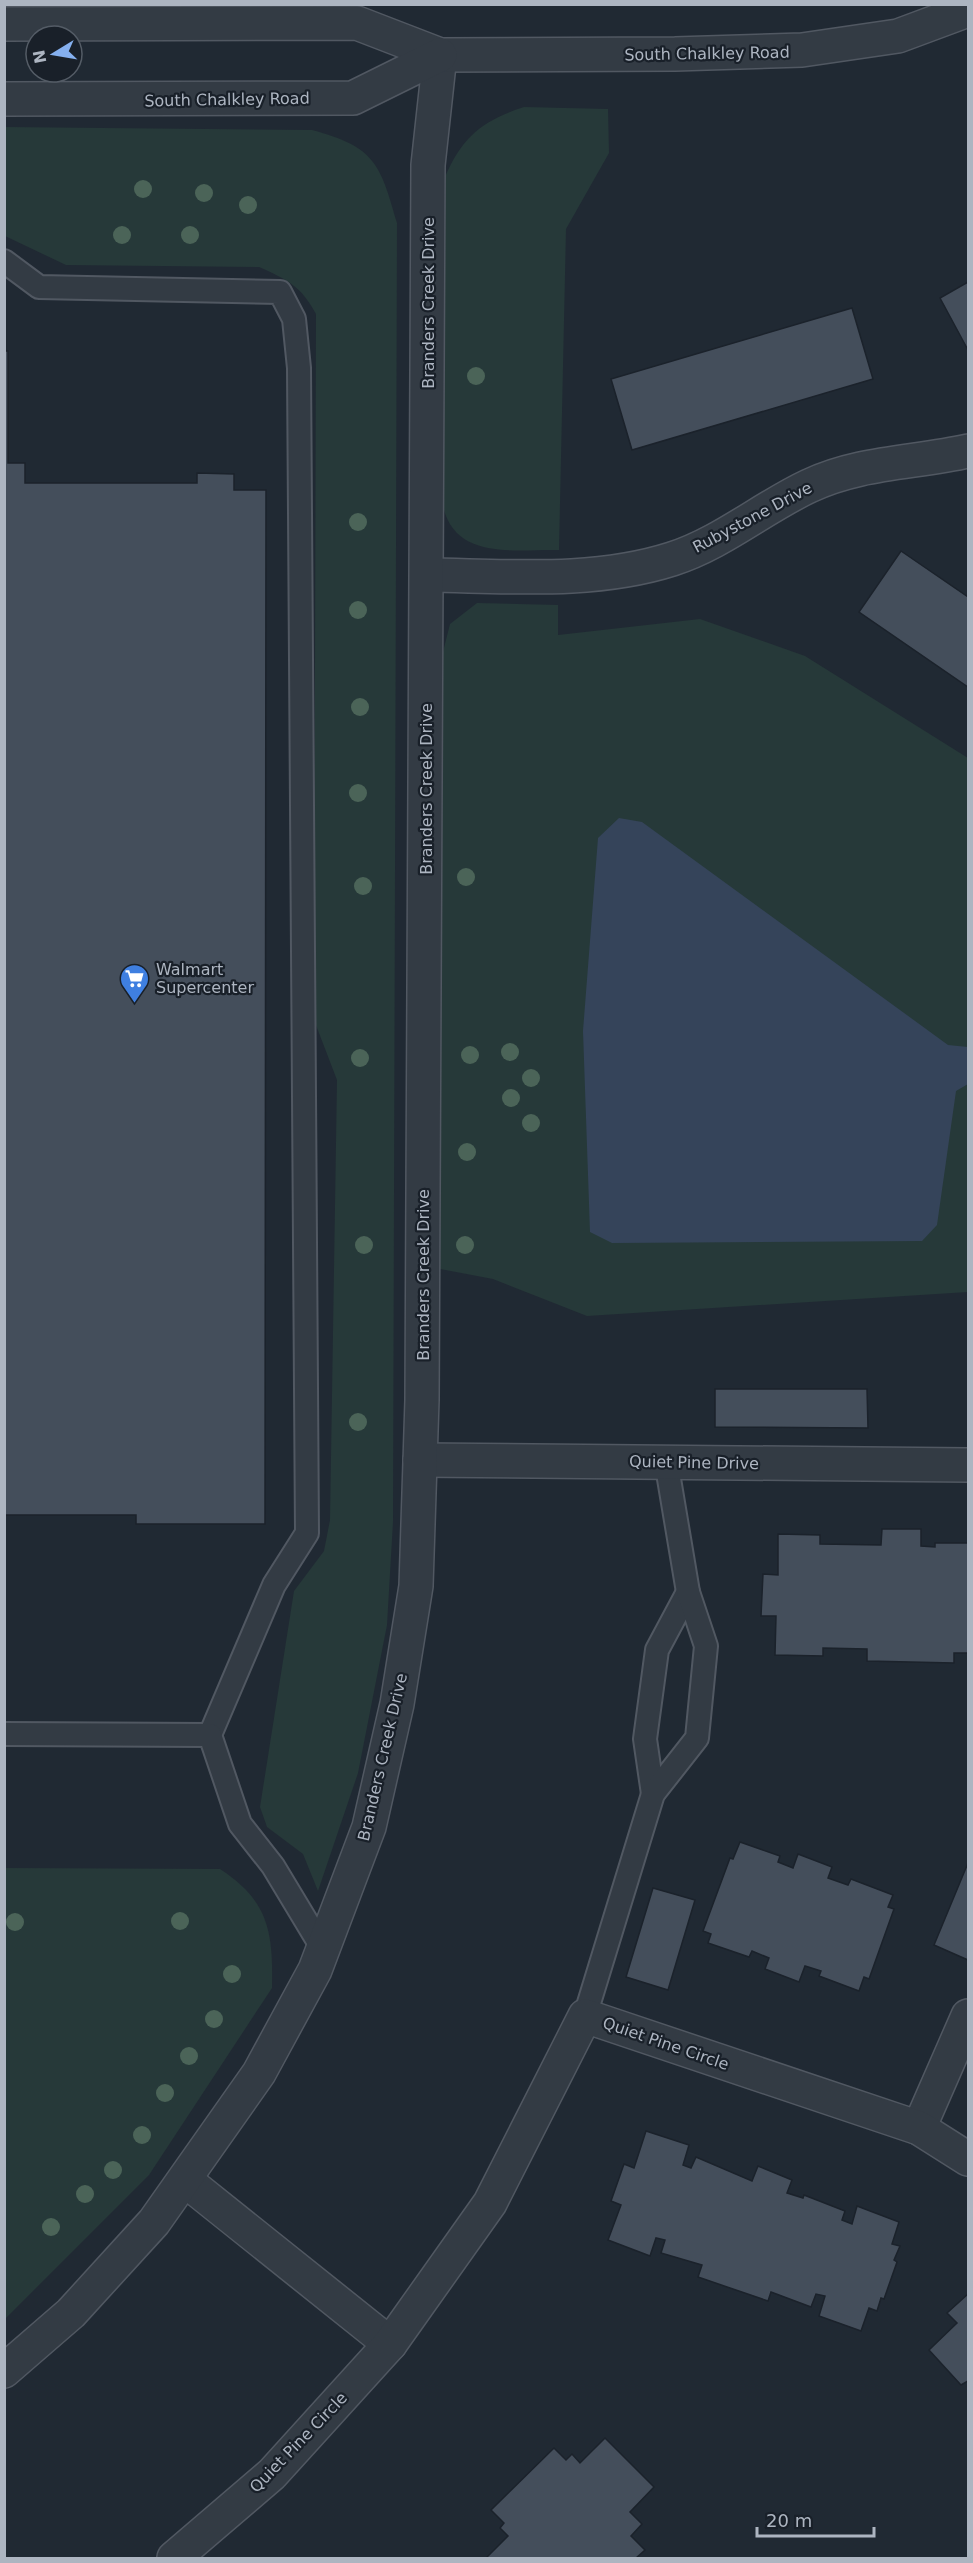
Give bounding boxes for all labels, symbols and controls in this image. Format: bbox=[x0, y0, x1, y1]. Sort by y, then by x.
north arrow bbox=[24, 24, 84, 84]
street label: South Chalkley Road bbox=[624, 43, 790, 64]
text: N bbox=[29, 48, 50, 65]
street label: South Chalkley Road bbox=[144, 89, 310, 110]
street label: Branders Creek Drive bbox=[419, 217, 438, 389]
street label: Rubystone Drive bbox=[689, 478, 815, 557]
street label: Branders Creek Drive bbox=[417, 703, 436, 875]
place label: Walmart Supercenter bbox=[156, 960, 254, 997]
supermarket icon: Walmart Supercenter bbox=[119, 962, 151, 1004]
street label: Branders Creek Drive bbox=[414, 1189, 433, 1361]
street label: Quiet Pine Drive bbox=[629, 1452, 759, 1473]
street label: Branders Creek Drive bbox=[354, 1671, 411, 1843]
street label: Quiet Pine Circle bbox=[600, 2013, 731, 2074]
street label: Quiet Pine Circle bbox=[246, 2388, 351, 2496]
scale bar bbox=[757, 2500, 874, 2538]
text: 20 m bbox=[766, 2510, 812, 2531]

